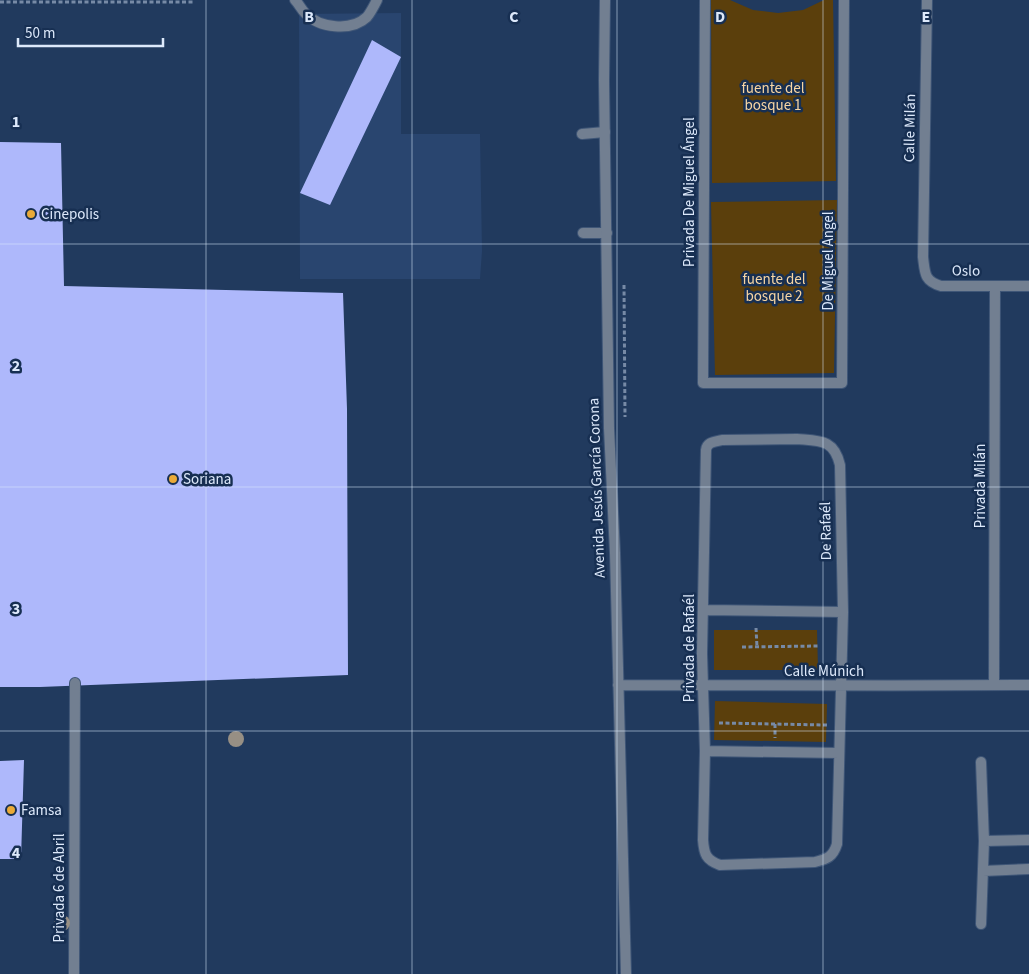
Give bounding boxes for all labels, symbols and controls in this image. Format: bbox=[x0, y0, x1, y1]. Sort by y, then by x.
text: B bbox=[304, 6, 314, 28]
text: C bbox=[509, 6, 519, 28]
text: D bbox=[715, 6, 725, 28]
text: E bbox=[922, 6, 930, 28]
scale bar bbox=[18, 15, 162, 47]
text: 50 m bbox=[25, 23, 55, 44]
park label: fuente del bosque 1 bbox=[741, 78, 805, 116]
street label: Calle Milán bbox=[899, 94, 921, 162]
text: 1 bbox=[12, 111, 20, 133]
street label: Privada De Miguel Ángel bbox=[679, 117, 700, 267]
place label: Cinepolis bbox=[41, 204, 99, 225]
marker: Cinepolis bbox=[25, 208, 37, 220]
street label: De Miguel Angel bbox=[818, 211, 839, 311]
street label: Oslo bbox=[952, 260, 980, 282]
park label: fuente del bosque 2 bbox=[742, 269, 806, 307]
text: 2 bbox=[12, 355, 20, 377]
street label: Avenida Jesús García Corona bbox=[583, 398, 611, 578]
street label: Privada Milán bbox=[970, 444, 991, 528]
place label: Soriana bbox=[183, 469, 231, 490]
marker: Soriana bbox=[167, 473, 179, 485]
street label: De Rafaél bbox=[815, 501, 837, 560]
street label: Privada de Rafaél bbox=[679, 594, 700, 702]
text: 3 bbox=[12, 598, 20, 620]
street label: Calle Múnich bbox=[784, 661, 864, 682]
place label: Famsa bbox=[21, 800, 62, 821]
marker: Famsa bbox=[5, 804, 17, 816]
street label: Privada 6 de Abril bbox=[49, 833, 70, 942]
text: 4 bbox=[12, 842, 21, 864]

